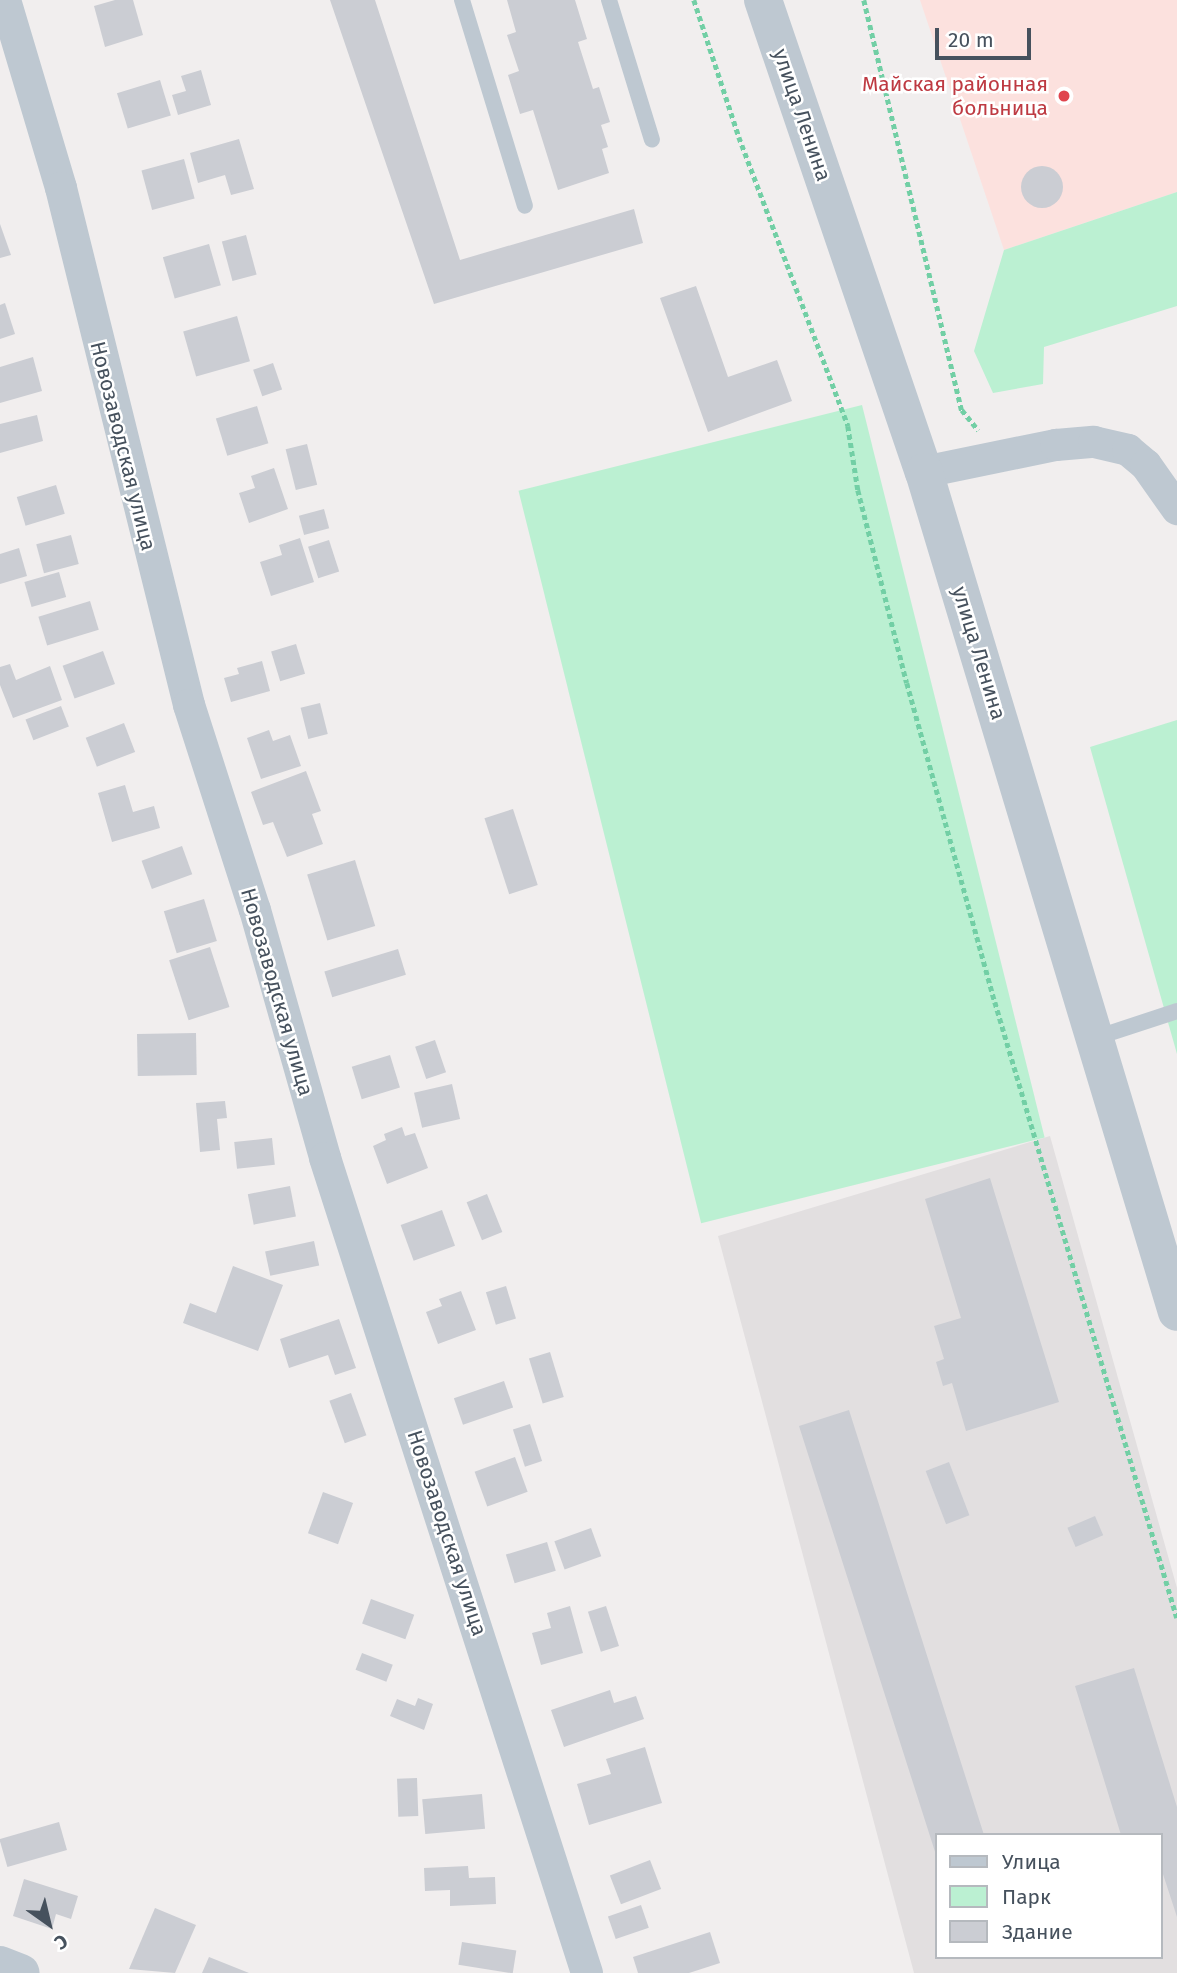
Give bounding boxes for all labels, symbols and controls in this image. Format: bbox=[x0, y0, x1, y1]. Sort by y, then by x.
scale bar bbox=[939, 14, 1035, 58]
text: 20 m bbox=[948, 27, 994, 53]
street label: улица Ленина bbox=[768, 46, 836, 184]
place label: Майская районная больница bbox=[862, 71, 1048, 121]
marker: Майская районная больница bbox=[1054, 86, 1074, 106]
street label: Новозаводская улица bbox=[85, 339, 161, 553]
street label: улица Ленина bbox=[947, 583, 1011, 723]
street label: Новозаводская улица bbox=[235, 885, 319, 1099]
street label: Новозаводская улица bbox=[402, 1427, 492, 1639]
legend bbox=[936, 1833, 1163, 1959]
text: Улица bbox=[1002, 1849, 1061, 1875]
text: Парк bbox=[1002, 1884, 1051, 1910]
north arrow bbox=[14, 1889, 84, 1959]
text: Здание bbox=[1002, 1919, 1073, 1945]
text: С bbox=[50, 1929, 72, 1954]

